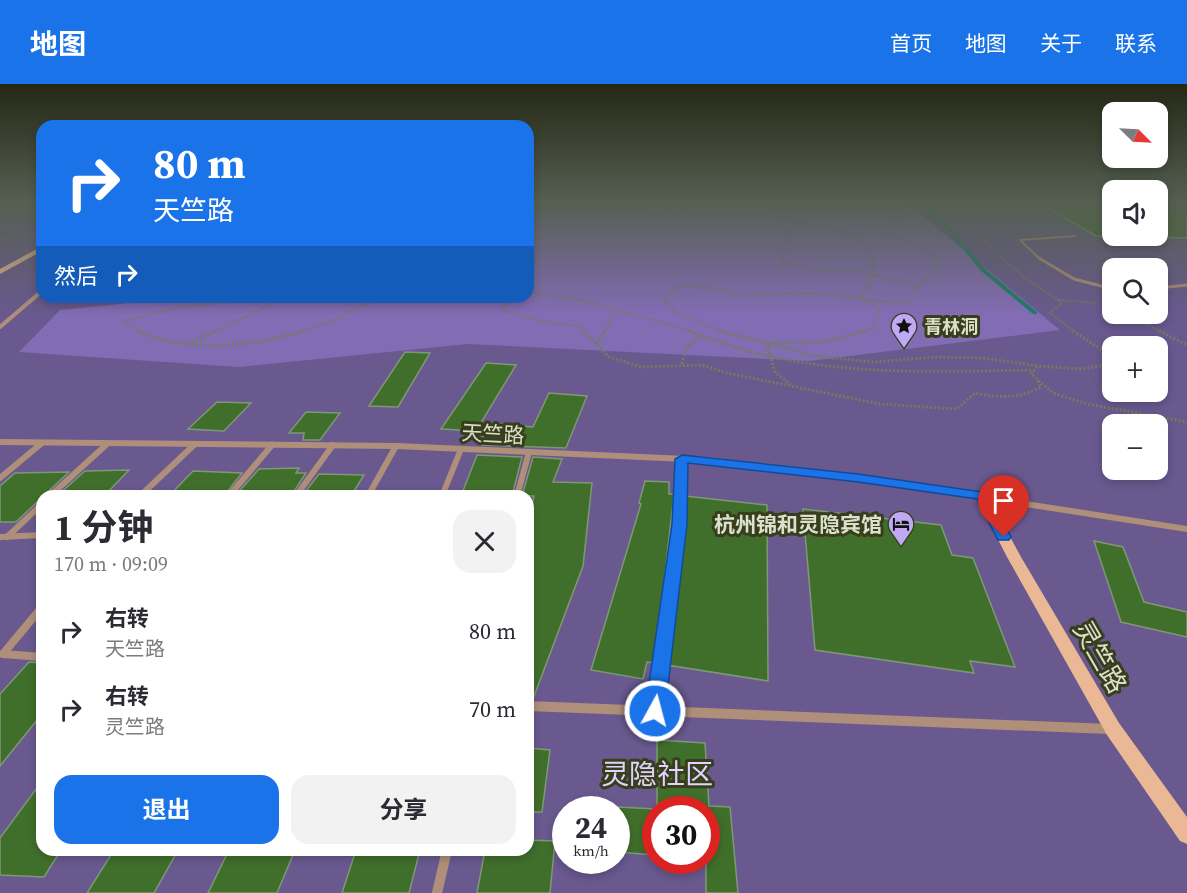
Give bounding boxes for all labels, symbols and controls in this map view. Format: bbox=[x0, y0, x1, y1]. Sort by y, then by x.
text: 地图 bbox=[30, 25, 86, 63]
text: 首页 bbox=[890, 29, 932, 58]
text: 地图 bbox=[965, 29, 1007, 58]
text: 关于 bbox=[1040, 29, 1082, 58]
text: 联系 bbox=[1115, 29, 1157, 58]
north arrow bbox=[1102, 102, 1168, 168]
map controls bbox=[1102, 102, 1168, 480]
text: 80 m bbox=[153, 134, 246, 192]
icon: right bbox=[54, 144, 132, 222]
button: sound bbox=[1102, 180, 1168, 246]
text: 天竺路 bbox=[153, 192, 234, 229]
icon: right bbox=[110, 258, 143, 291]
button: search bbox=[1102, 258, 1168, 324]
text: 然后 bbox=[54, 261, 98, 291]
place icon: 青林洞 bbox=[889, 311, 919, 349]
place label: 青林洞 bbox=[924, 314, 978, 339]
button: + bbox=[1102, 336, 1168, 402]
button: − bbox=[1102, 414, 1168, 480]
street label: 天竺路 bbox=[461, 418, 525, 450]
pin bbox=[978, 475, 1029, 537]
icon: arrive bbox=[987, 484, 1020, 517]
text: 1 分钟 bbox=[54, 503, 153, 552]
hotel icon: 杭州锦和灵隐宾馆 bbox=[886, 509, 916, 547]
button: close bbox=[453, 510, 516, 573]
place label: 杭州锦和灵隐宾馆 bbox=[714, 510, 882, 539]
text: 170 m · 09:09 bbox=[54, 550, 168, 578]
text: 右转 bbox=[105, 603, 149, 633]
street label: 灵竺路 bbox=[1065, 614, 1135, 700]
icon: right bbox=[54, 615, 87, 648]
text: 80 m bbox=[469, 616, 516, 646]
text: 天竺路 bbox=[105, 635, 165, 663]
position arrow bbox=[623, 679, 687, 743]
text: 右转 bbox=[105, 681, 149, 711]
icon: right bbox=[54, 693, 87, 726]
text: 70 m bbox=[469, 694, 516, 724]
text: 灵竺路 bbox=[105, 713, 165, 741]
district label: 灵隐社区 bbox=[601, 755, 713, 793]
button: 退出 bbox=[54, 775, 279, 844]
button: 分享 bbox=[291, 775, 516, 844]
speed limit sign: 30 bbox=[642, 796, 720, 874]
text: 24 bbox=[575, 807, 607, 848]
text: km/h bbox=[573, 840, 609, 861]

